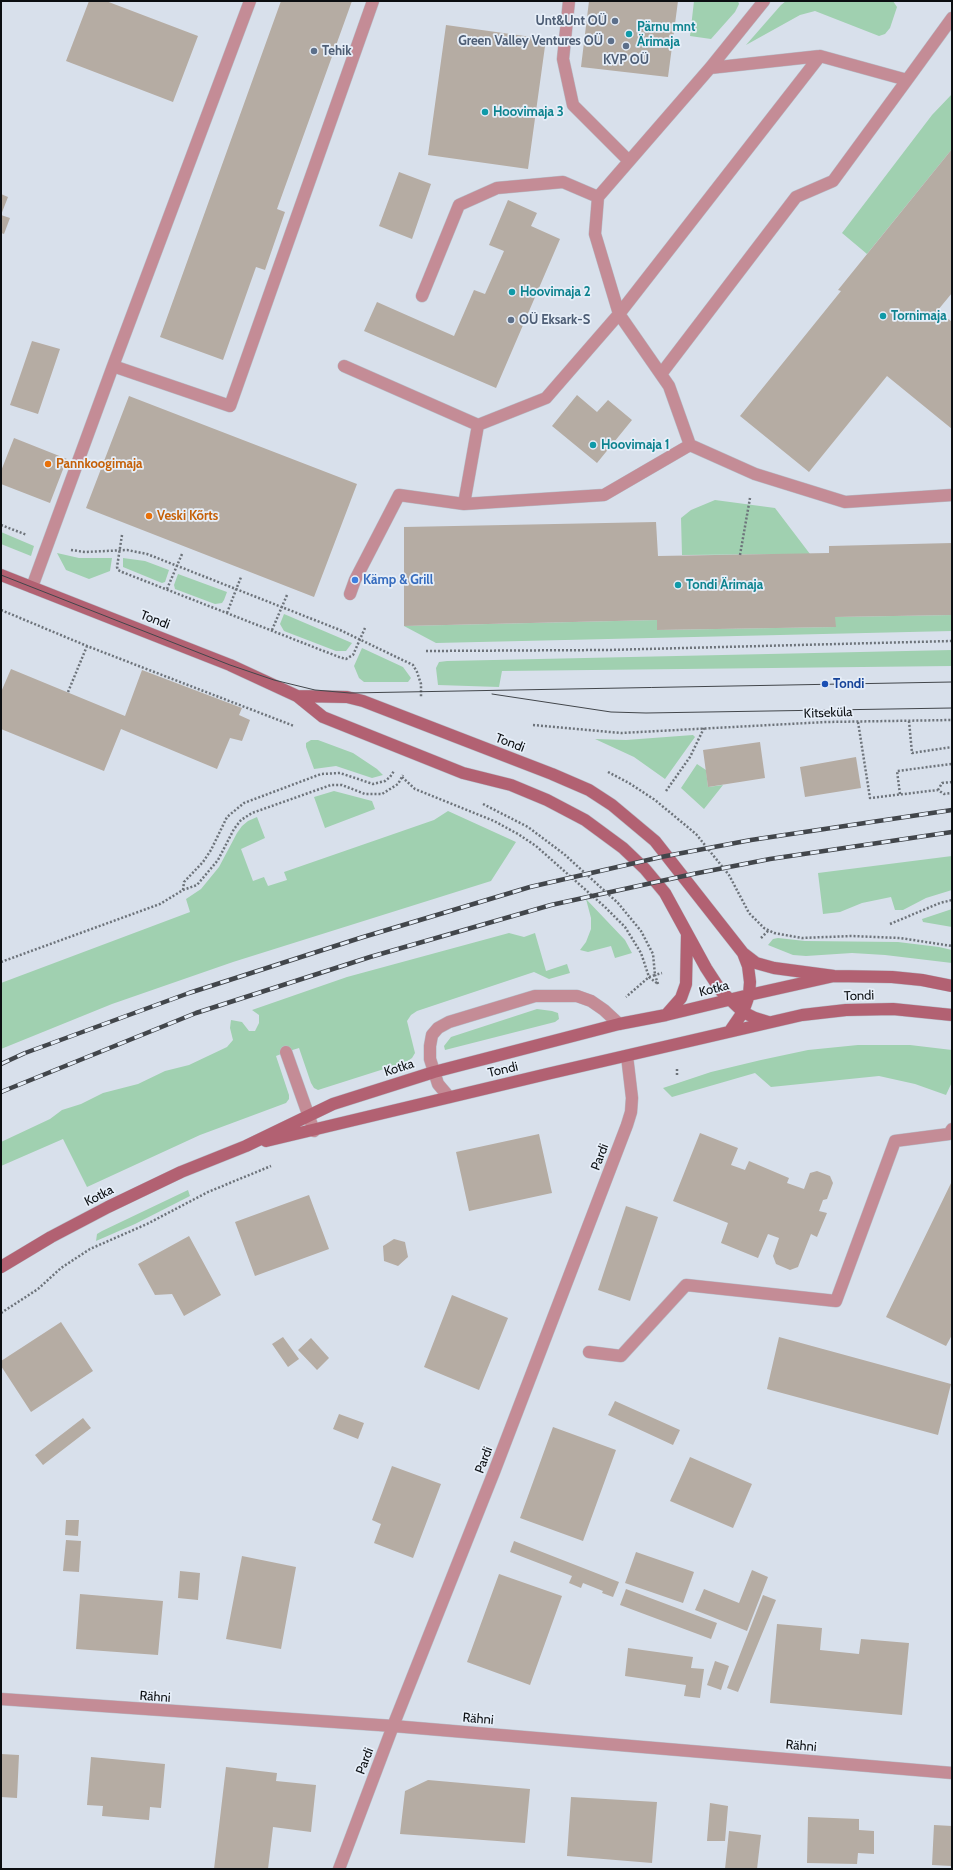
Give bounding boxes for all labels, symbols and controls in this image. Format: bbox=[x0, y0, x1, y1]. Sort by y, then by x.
place label: Unt&Unt OÜ bbox=[536, 13, 607, 29]
marker: Unt&Unt OÜ bbox=[610, 16, 620, 26]
place label: Pärnu mnt Ärimaja bbox=[637, 19, 695, 50]
marker: Pärnu mnt Ärimaja bbox=[624, 29, 634, 39]
place label: Green Valley Ventures OÜ bbox=[458, 33, 603, 49]
marker: Green Valley Ventures OÜ bbox=[606, 36, 616, 46]
marker: KVP OÜ bbox=[621, 41, 631, 51]
place label: Tehik bbox=[322, 43, 352, 59]
marker: Tehik bbox=[309, 46, 319, 56]
place label: KVP OÜ bbox=[603, 52, 649, 68]
place label: Hoovimaja 3 bbox=[493, 104, 564, 120]
marker: Hoovimaja 3 bbox=[480, 107, 490, 117]
place label: Hoovimaja 2 bbox=[520, 284, 591, 300]
marker: Hoovimaja 2 bbox=[507, 287, 517, 297]
place label: Tornimaja bbox=[891, 308, 947, 324]
marker: Tornimaja bbox=[878, 311, 888, 321]
place label: OÜ Eksark-S bbox=[519, 312, 590, 328]
marker: OÜ Eksark-S bbox=[506, 315, 516, 325]
place label: Hoovimaja 1 bbox=[601, 437, 670, 453]
marker: Hoovimaja 1 bbox=[588, 440, 598, 450]
place label: Pannkoogimaja bbox=[56, 456, 143, 472]
marker: Pannkoogimaja bbox=[43, 459, 53, 469]
place label: Veski Kõrts bbox=[157, 508, 218, 524]
marker: Veski Kõrts bbox=[144, 511, 154, 521]
place label: Kämp & Grill bbox=[363, 572, 433, 588]
marker: Kämp & Grill bbox=[350, 575, 360, 585]
place label: Tondi Ärimaja bbox=[686, 577, 763, 593]
marker: Tondi Ärimaja bbox=[673, 580, 683, 590]
street label: Tondi bbox=[138, 607, 172, 633]
place label: Tondi bbox=[833, 676, 864, 692]
marker: Tondi bbox=[820, 679, 830, 689]
street label: Kitseküla bbox=[803, 704, 853, 722]
street label: Tondi bbox=[493, 730, 527, 756]
street label: Kotka bbox=[697, 978, 731, 1000]
street label: Tondi bbox=[844, 988, 874, 1004]
street label: Kotka bbox=[382, 1056, 416, 1080]
street label: Tondi bbox=[486, 1059, 520, 1081]
street label: Pardi bbox=[588, 1141, 612, 1173]
street label: Kotka bbox=[82, 1182, 116, 1210]
street label: Pardi bbox=[472, 1444, 496, 1476]
street label: Rähni bbox=[139, 1688, 171, 1706]
street label: Rähni bbox=[462, 1710, 494, 1728]
street label: Rähni bbox=[785, 1737, 817, 1755]
street label: Pardi bbox=[353, 1745, 377, 1777]

